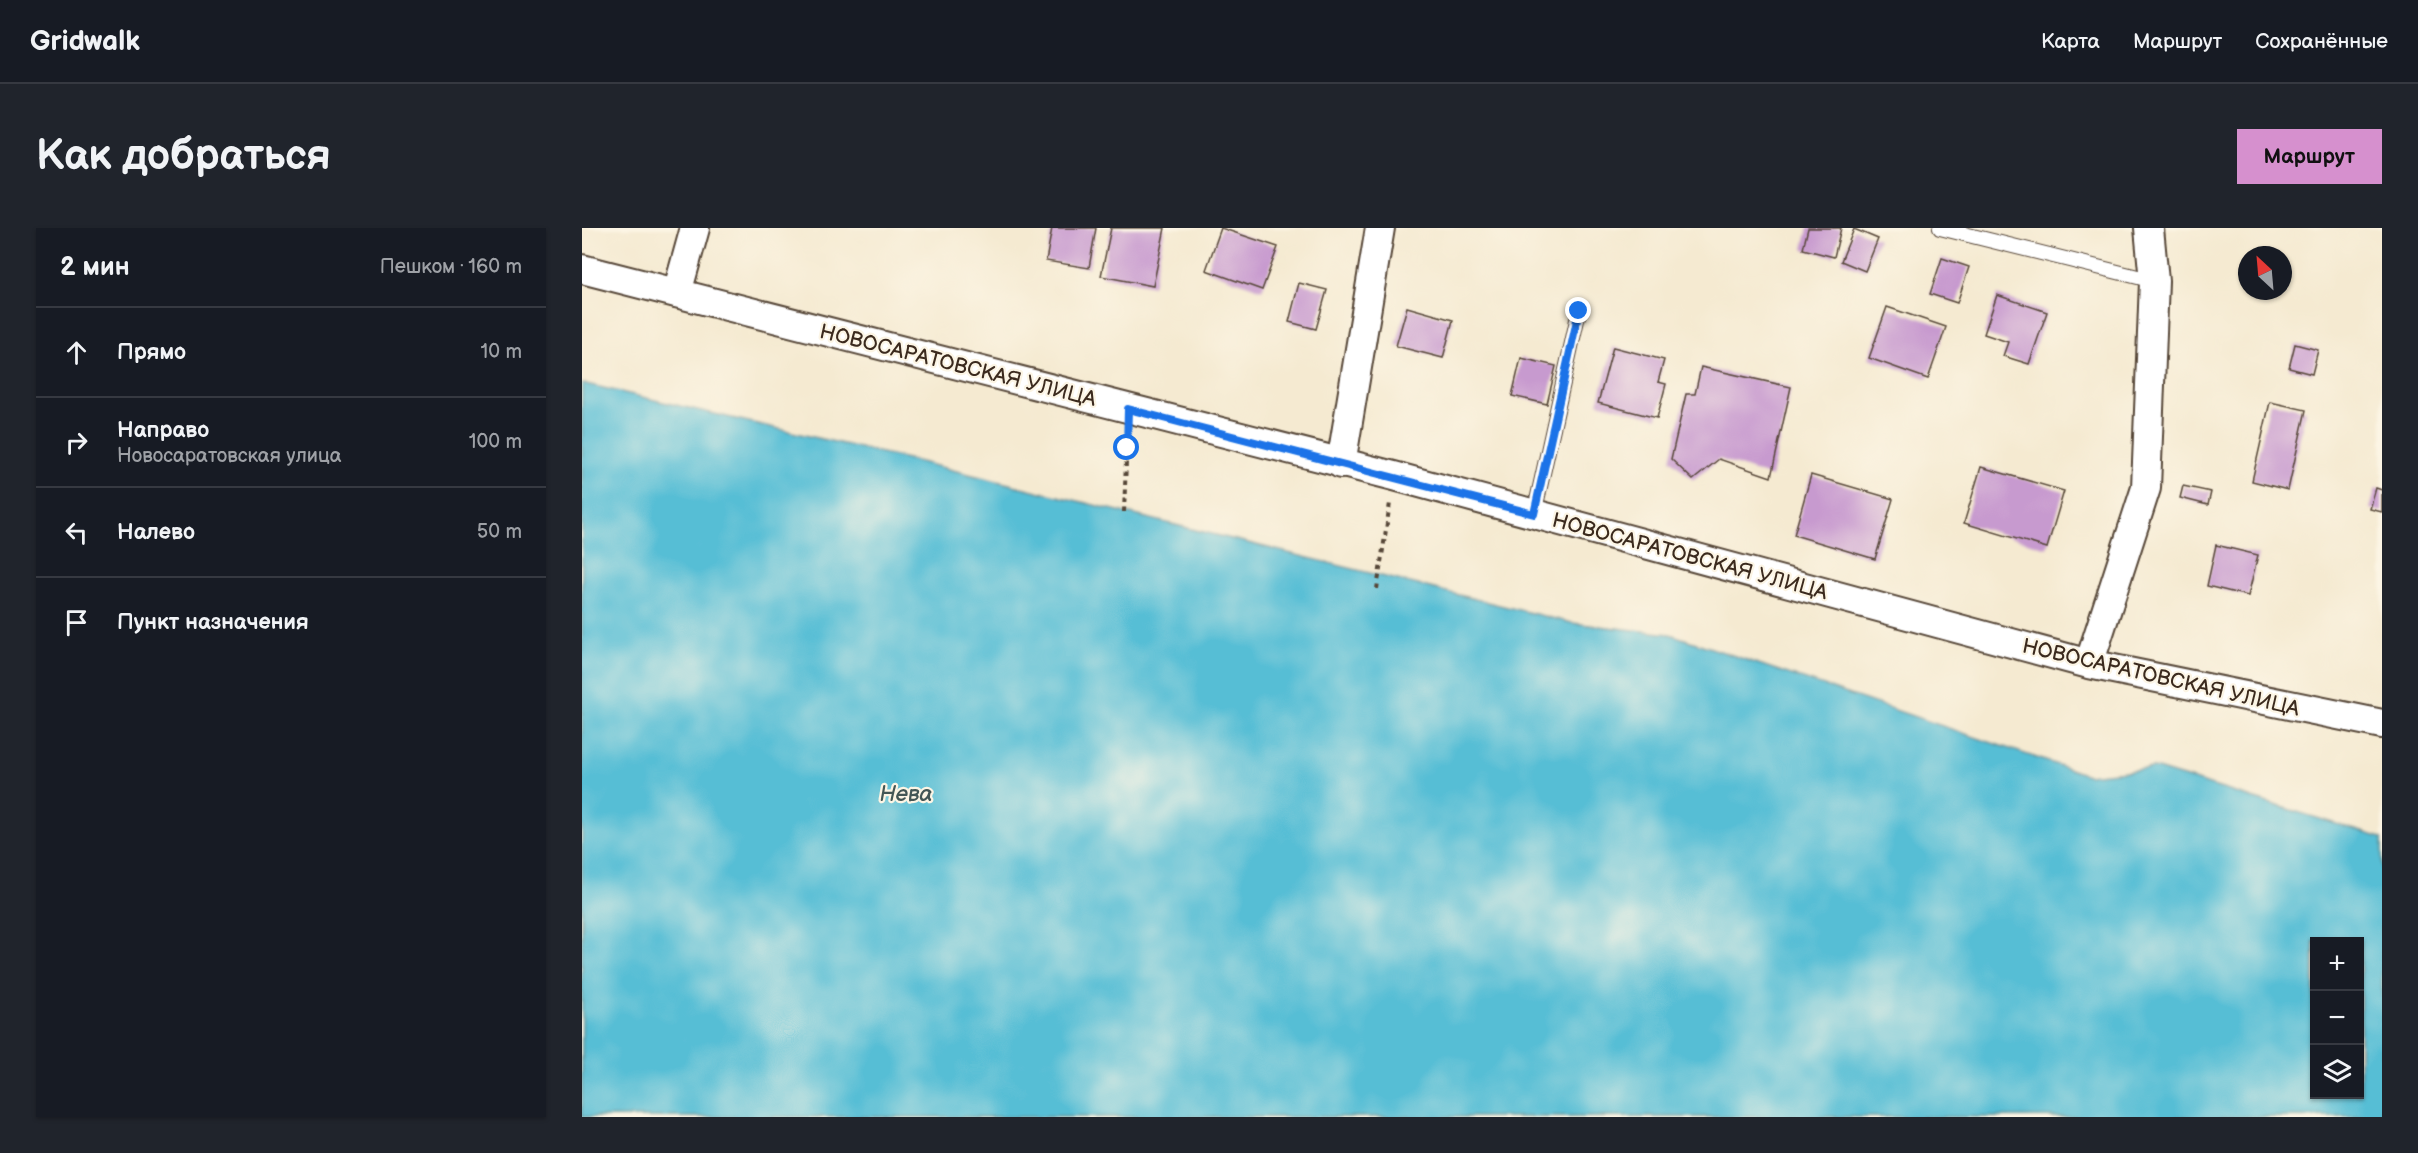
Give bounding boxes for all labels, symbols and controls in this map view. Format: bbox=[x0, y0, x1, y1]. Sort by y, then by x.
text: Gridwalk bbox=[30, 25, 140, 58]
text: Карта bbox=[2041, 29, 2100, 54]
text: Маршрут bbox=[2133, 29, 2222, 54]
text: Сохранённые bbox=[2255, 29, 2388, 54]
button: Маршрут bbox=[2237, 129, 2382, 184]
text: Как добраться bbox=[36, 131, 331, 182]
north arrow bbox=[2238, 246, 2292, 300]
text: 2 мин bbox=[60, 252, 130, 283]
text: Пешком · 160 m bbox=[380, 255, 522, 279]
route end bbox=[1565, 297, 1591, 323]
street label: НОВОСАРАТОВСКАЯ УЛИЦА bbox=[817, 319, 1099, 412]
icon: ahead bbox=[60, 336, 93, 369]
text: Прямо bbox=[117, 339, 186, 366]
text: 10 m bbox=[481, 340, 522, 364]
text: Направо bbox=[117, 417, 209, 444]
icon: right bbox=[60, 426, 93, 459]
text: 100 m bbox=[469, 430, 522, 454]
route start bbox=[1113, 434, 1139, 460]
text: Новосаратовская улица bbox=[117, 444, 342, 468]
street label: НОВОСАРАТОВСКАЯ УЛИЦА bbox=[1550, 508, 1830, 605]
icon: left bbox=[60, 516, 93, 549]
text: Налево bbox=[117, 519, 195, 546]
text: 50 m bbox=[477, 520, 522, 544]
icon: arrive bbox=[60, 606, 93, 639]
text: Пункт назначения bbox=[117, 609, 309, 636]
street label: НОВОСАРАТОВСКАЯ УЛИЦА bbox=[2020, 633, 2302, 722]
water label: Нева bbox=[879, 781, 933, 808]
map controls bbox=[2310, 937, 2364, 1099]
button: + bbox=[2310, 937, 2364, 991]
button: − bbox=[2310, 991, 2364, 1045]
button: layers bbox=[2310, 1045, 2364, 1099]

